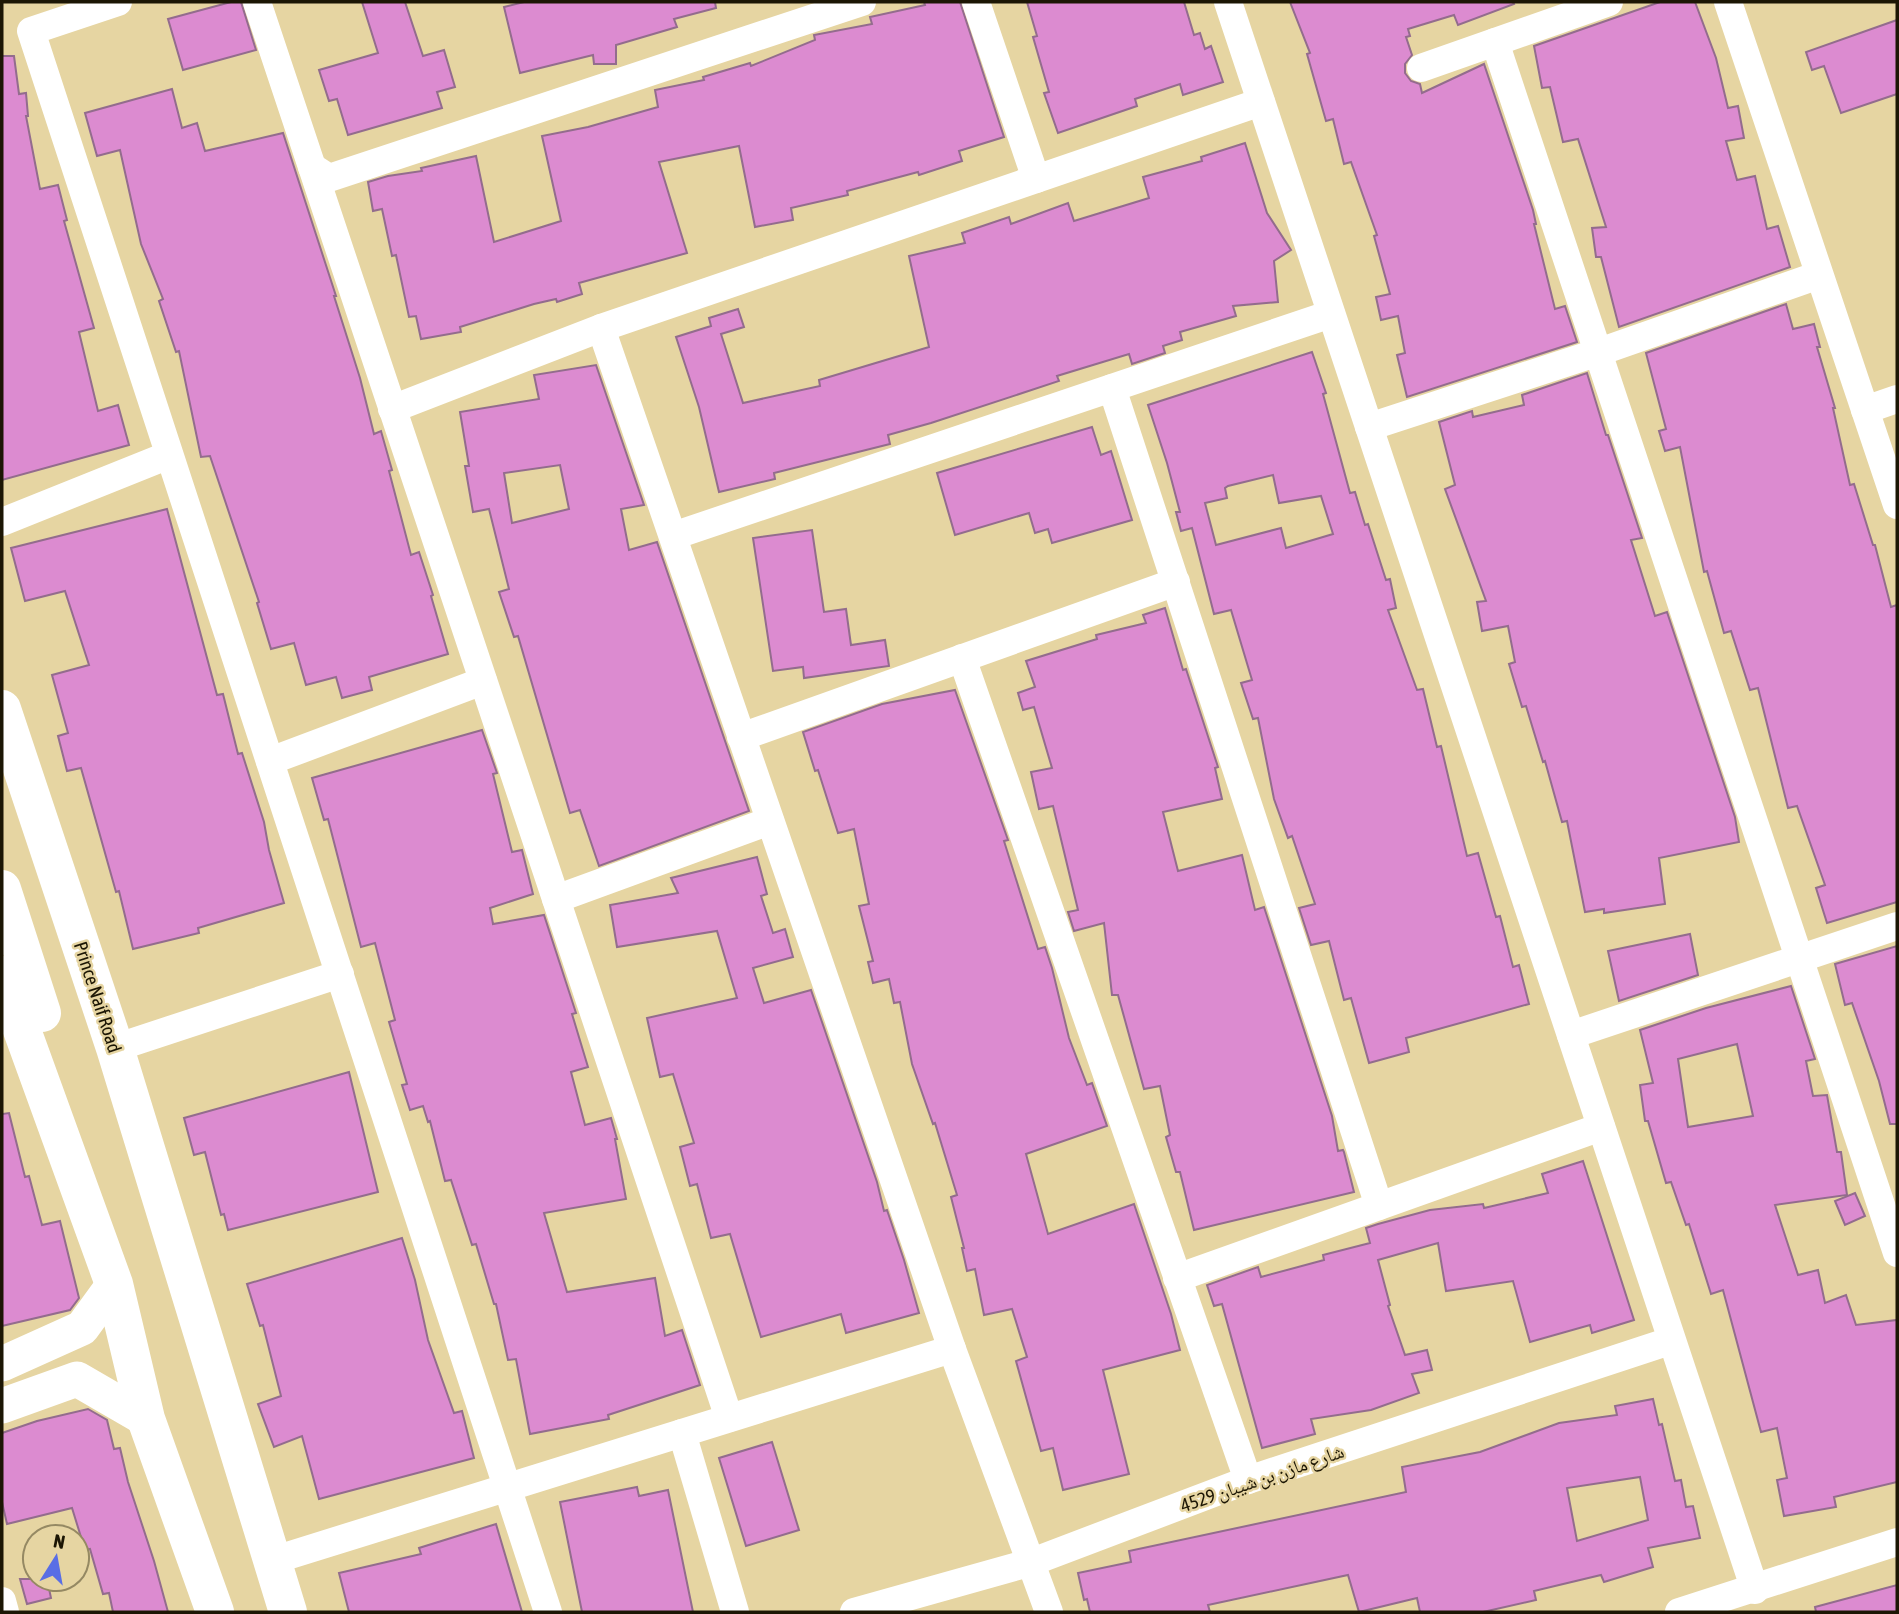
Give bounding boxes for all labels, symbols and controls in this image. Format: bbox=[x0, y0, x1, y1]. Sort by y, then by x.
street label: Prince Naif Road bbox=[70, 939, 126, 1055]
street label: شارع مازن بن شيبان 4529 bbox=[1177, 1440, 1347, 1517]
north arrow bbox=[21, 1523, 91, 1593]
text: N bbox=[52, 1529, 67, 1553]

